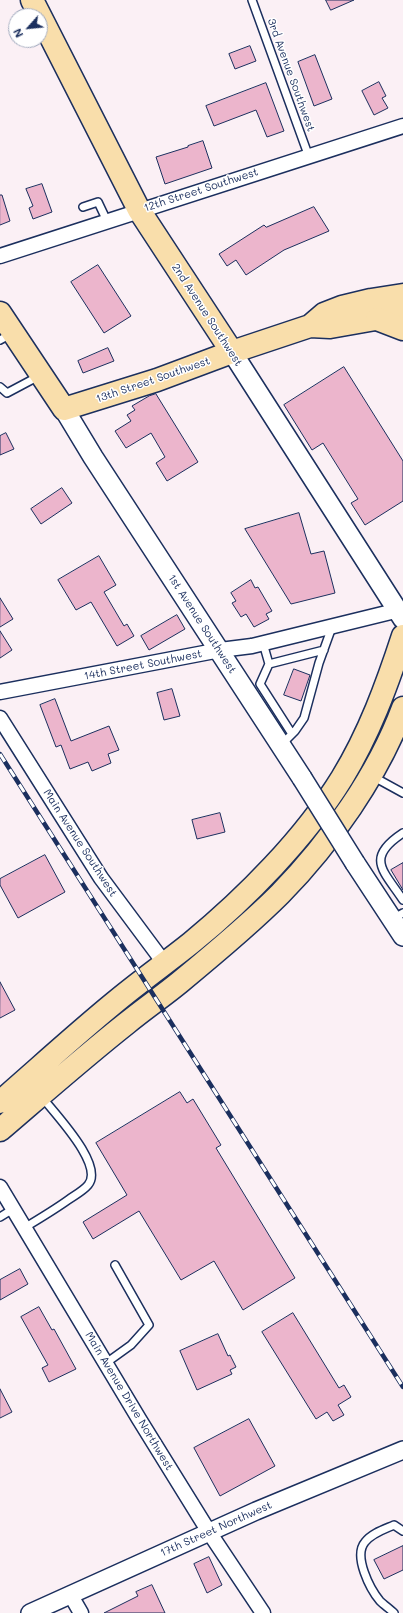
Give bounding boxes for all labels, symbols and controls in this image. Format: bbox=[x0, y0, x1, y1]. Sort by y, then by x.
north arrow bbox=[8, 8, 48, 48]
street label: 3rd Avenue Southwest bbox=[264, 17, 318, 133]
text: N bbox=[9, 26, 26, 40]
street label: 12th Street Southwest bbox=[142, 165, 260, 215]
street label: 2nd Avenue Southwest bbox=[169, 261, 245, 369]
street label: 13th Street Southwest bbox=[94, 354, 212, 406]
street label: 1st Avenue Southwest bbox=[165, 572, 239, 676]
street label: 14th Street Southwest bbox=[83, 647, 203, 683]
street label: Main Avenue Southwest bbox=[40, 787, 120, 899]
street label: Main Avenue Drive Northwest bbox=[82, 1329, 176, 1473]
street label: 17th Street Northwest bbox=[158, 1498, 274, 1560]

